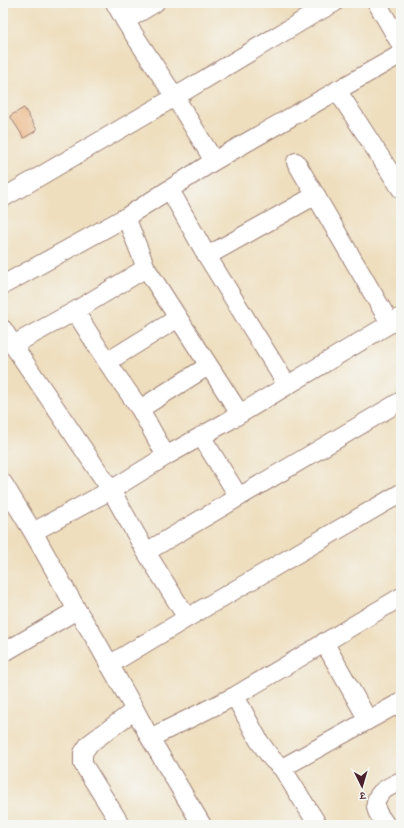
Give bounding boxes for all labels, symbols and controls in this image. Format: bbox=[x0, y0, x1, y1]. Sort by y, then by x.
north arrow bbox=[342, 766, 382, 806]
text: उ bbox=[358, 789, 367, 803]

